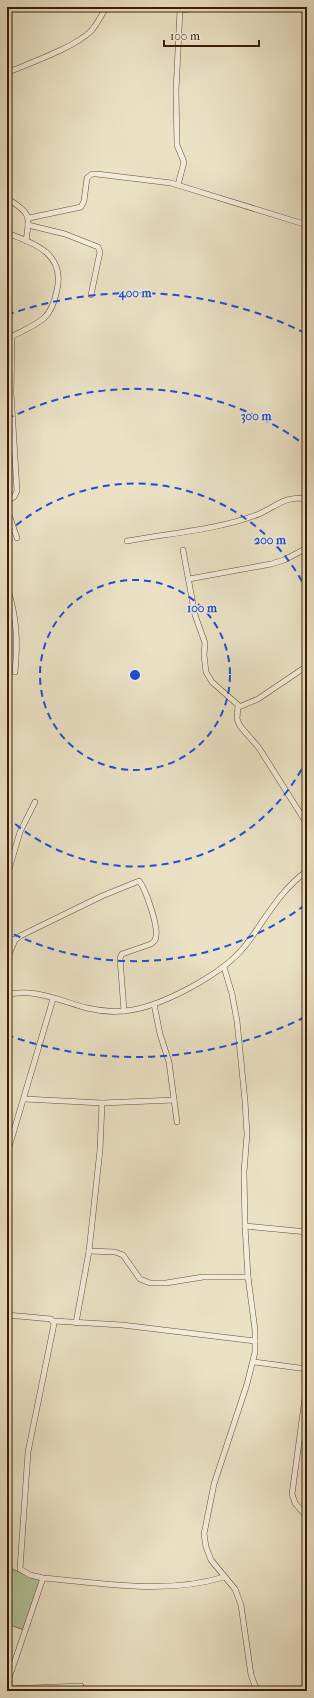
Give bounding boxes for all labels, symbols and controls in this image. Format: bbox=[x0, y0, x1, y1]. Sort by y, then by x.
scale bar bbox=[164, 22, 259, 48]
text: 100 m bbox=[170, 29, 200, 43]
text: 400 m bbox=[118, 286, 152, 301]
text: 300 m bbox=[241, 409, 272, 424]
text: 200 m bbox=[254, 533, 287, 547]
text: 100 m bbox=[187, 601, 218, 615]
centre of rings bbox=[128, 668, 142, 682]

